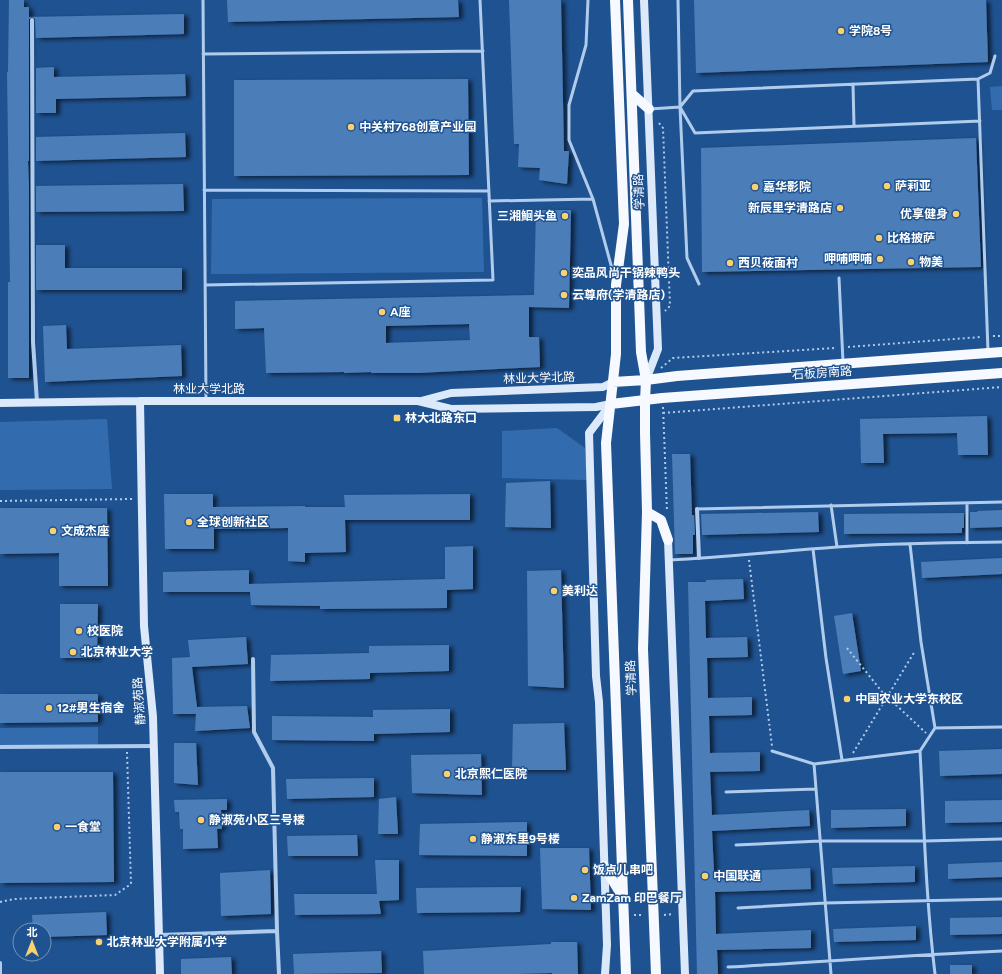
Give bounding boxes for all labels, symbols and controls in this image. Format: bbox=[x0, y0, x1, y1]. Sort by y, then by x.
place label: 学院8号 bbox=[849, 24, 892, 38]
marker: 学院8号 bbox=[836, 26, 846, 36]
place label: 中关村768创意产业园 bbox=[359, 120, 476, 134]
marker: 中关村768创意产业园 bbox=[346, 122, 356, 132]
street label: 学清路 bbox=[631, 174, 647, 210]
place label: 萨莉亚 bbox=[895, 179, 931, 193]
place label: 嘉华影院 bbox=[763, 180, 811, 194]
marker: 萨莉亚 bbox=[882, 181, 892, 191]
marker: 嘉华影院 bbox=[750, 182, 760, 192]
place label: 新辰里学清路店 bbox=[748, 201, 832, 215]
marker: 新辰里学清路店 bbox=[835, 203, 845, 213]
place label: 优享健身 bbox=[900, 207, 948, 221]
place label: 三湘鮰头鱼 bbox=[497, 209, 557, 223]
marker: 优享健身 bbox=[951, 209, 961, 219]
marker: 三湘鮰头鱼 bbox=[560, 211, 570, 221]
place label: 比格披萨 bbox=[887, 231, 935, 245]
marker: 比格披萨 bbox=[874, 233, 884, 243]
place label: 呷哺呷哺 bbox=[824, 252, 872, 266]
marker: 呷哺呷哺 bbox=[875, 254, 885, 264]
place label: 物美 bbox=[919, 255, 943, 269]
place label: 西贝莜面村 bbox=[738, 256, 798, 270]
marker: 物美 bbox=[906, 257, 916, 267]
marker: 西贝莜面村 bbox=[725, 258, 735, 268]
place label: 奕品风尚干锅辣鸭头 bbox=[572, 266, 680, 280]
marker: 奕品风尚干锅辣鸭头 bbox=[559, 268, 569, 278]
place label: 云尊府(学清路店) bbox=[572, 288, 666, 302]
marker: 云尊府(学清路店) bbox=[559, 290, 569, 300]
place label: A座 bbox=[390, 305, 411, 319]
marker: A座 bbox=[377, 307, 387, 317]
street label: 石板房南路 bbox=[792, 364, 852, 382]
street label: 林业大学北路 bbox=[503, 370, 575, 386]
street label: 林业大学北路 bbox=[173, 382, 245, 396]
place label: 林大北路东口 bbox=[405, 411, 477, 425]
marker: 林大北路东口 bbox=[392, 413, 402, 423]
place label: 全球创新社区 bbox=[197, 515, 269, 529]
marker: 全球创新社区 bbox=[184, 517, 194, 527]
place label: 文成杰座 bbox=[61, 524, 109, 538]
marker: 文成杰座 bbox=[48, 526, 58, 536]
place label: 美利达 bbox=[562, 584, 598, 598]
marker: 美利达 bbox=[549, 586, 559, 596]
place label: 校医院 bbox=[87, 624, 123, 638]
marker: 校医院 bbox=[74, 626, 84, 636]
place label: 北京林业大学 bbox=[81, 645, 153, 659]
marker: 北京林业大学 bbox=[68, 647, 78, 657]
street label: 学清路 bbox=[623, 660, 639, 696]
street label: 静淑苑路 bbox=[130, 677, 148, 725]
place label: 中国农业大学东校区 bbox=[855, 692, 963, 706]
marker: 中国农业大学东校区 bbox=[842, 694, 852, 704]
place label: 12#男生宿舍 bbox=[57, 701, 125, 715]
marker: 12#男生宿舍 bbox=[44, 703, 54, 713]
place label: 北京熙仁医院 bbox=[455, 767, 527, 781]
marker: 北京熙仁医院 bbox=[442, 769, 452, 779]
place label: 静淑苑小区三号楼 bbox=[209, 813, 305, 827]
marker: 静淑苑小区三号楼 bbox=[196, 815, 206, 825]
place label: 一食堂 bbox=[65, 820, 101, 834]
marker: 一食堂 bbox=[52, 822, 62, 832]
place label: 静淑东里9号楼 bbox=[481, 832, 560, 846]
marker: 静淑东里9号楼 bbox=[468, 834, 478, 844]
place label: 饭点儿串吧 bbox=[593, 863, 653, 877]
marker: 饭点儿串吧 bbox=[580, 865, 590, 875]
place label: 中国联通 bbox=[713, 869, 761, 883]
marker: 中国联通 bbox=[700, 871, 710, 881]
place label: ZamZam 印巴餐厅 bbox=[582, 891, 682, 905]
marker: ZamZam 印巴餐厅 bbox=[569, 893, 579, 903]
north arrow bbox=[12, 922, 52, 962]
text: 北 bbox=[27, 926, 38, 939]
place label: 北京林业大学附属小学 bbox=[107, 935, 227, 949]
marker: 北京林业大学附属小学 bbox=[94, 937, 104, 947]

